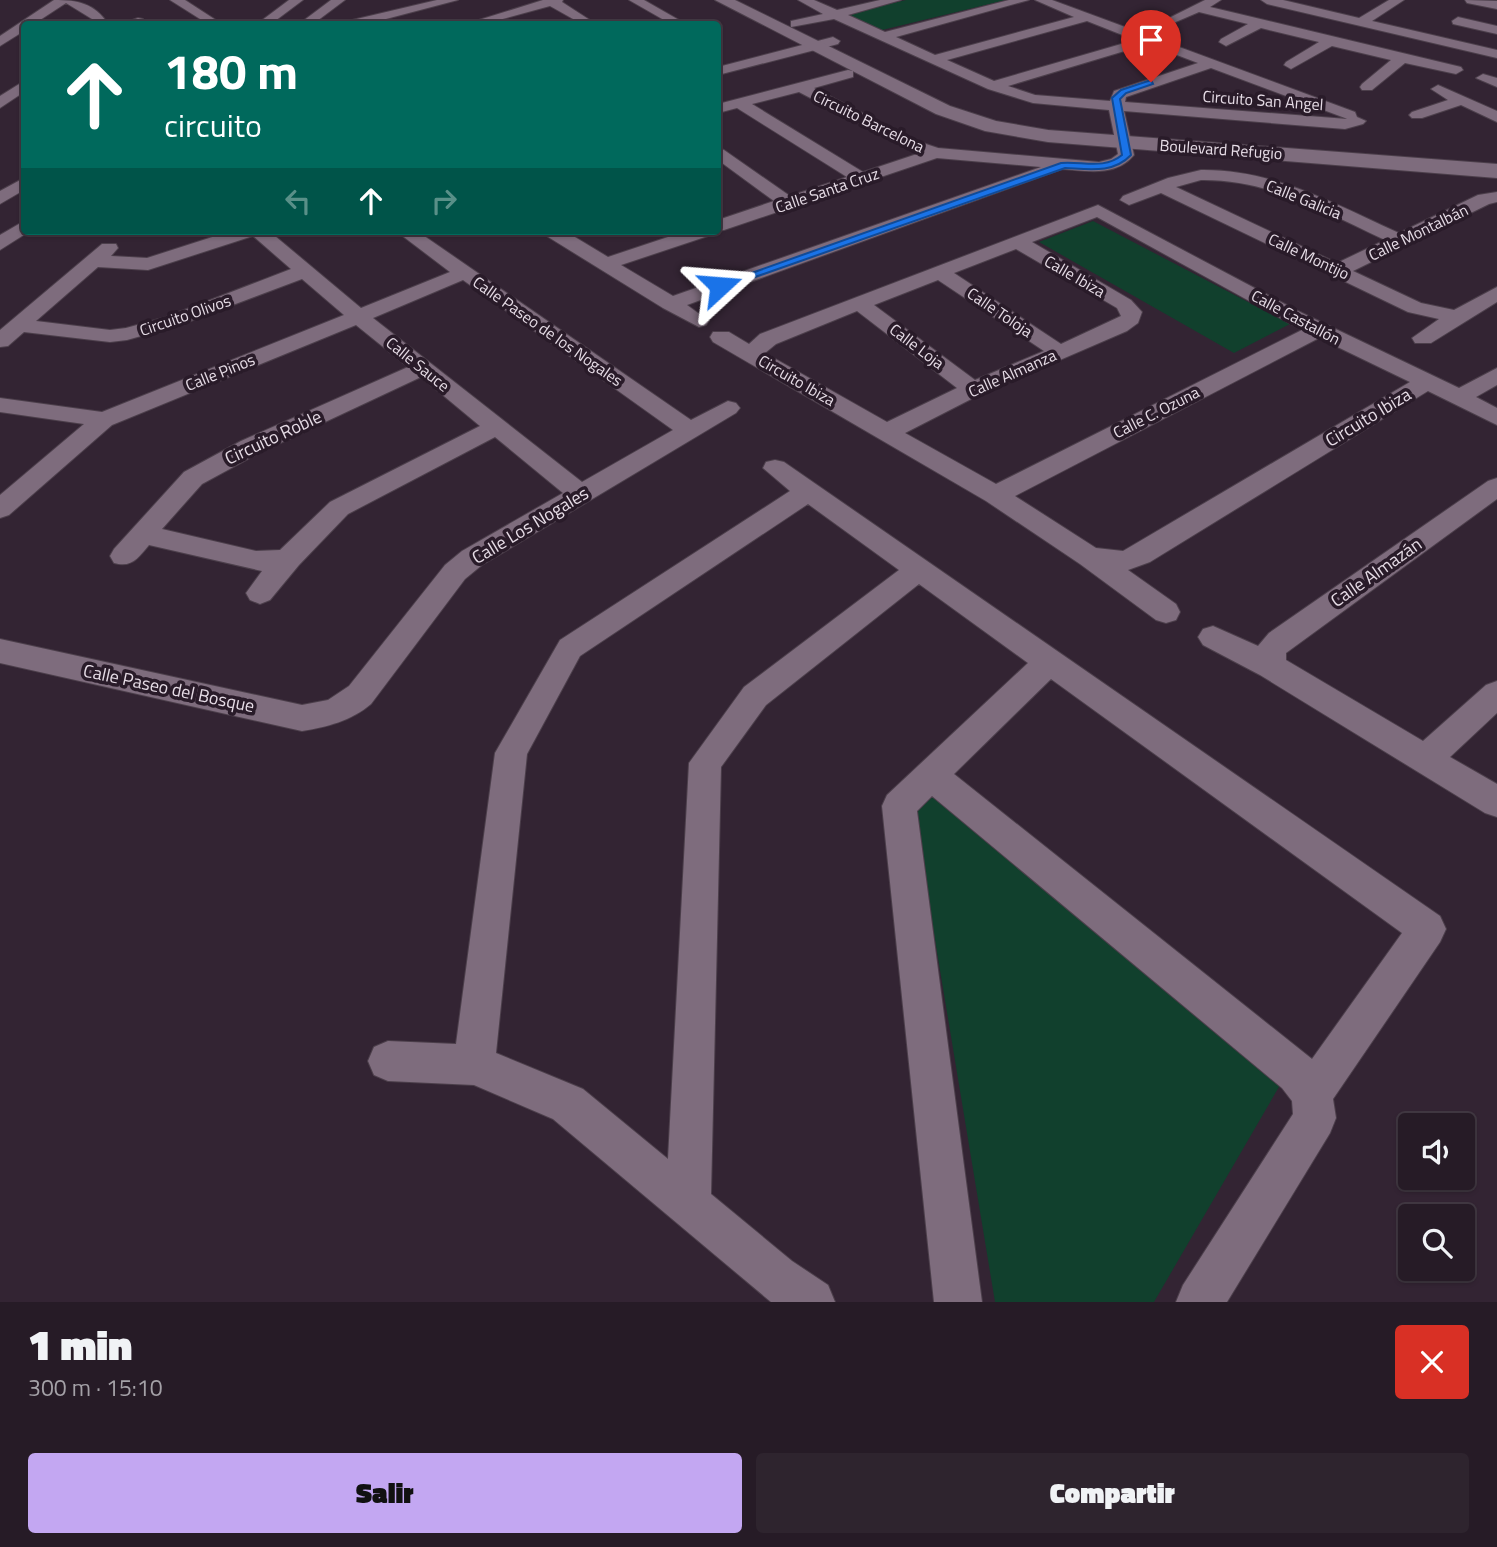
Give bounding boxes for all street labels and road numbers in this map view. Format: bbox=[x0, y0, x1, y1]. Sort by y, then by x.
street label: Circuito Barcelona bbox=[809, 84, 929, 158]
street label: Circuito San Angel bbox=[1202, 84, 1324, 116]
street label: Boulevard Refugio bbox=[1159, 133, 1283, 165]
street label: Calle Santa Cruz bbox=[772, 161, 882, 219]
street label: Calle Galicia bbox=[1263, 173, 1345, 225]
street label: Calle Montalbán bbox=[1364, 197, 1472, 267]
street label: Calle Montijo bbox=[1264, 227, 1354, 285]
street label: Calle Ibiza bbox=[1040, 249, 1110, 303]
street label: Calle Paseo de los Nogales bbox=[468, 270, 628, 392]
street label: Calle Toloja bbox=[962, 281, 1038, 343]
street label: Calle Castallón bbox=[1247, 283, 1345, 351]
street label: Circuito Olivos bbox=[136, 288, 234, 342]
street label: Calle Loja bbox=[885, 317, 949, 375]
street label: Calle Sauce bbox=[381, 331, 455, 397]
street label: Calle Almanza bbox=[964, 343, 1060, 403]
street label: Calle Pinos bbox=[182, 347, 258, 397]
street label: Circuito Ibiza bbox=[754, 348, 840, 412]
street label: Calle C. Ozuna bbox=[1109, 380, 1203, 444]
street label: Circuito Ibiza bbox=[1320, 381, 1416, 453]
street label: Circuito Roble bbox=[220, 403, 326, 471]
street label: Calle Los Nogales bbox=[466, 479, 594, 571]
street label: Calle Almazán bbox=[1325, 531, 1427, 613]
street label: Calle Paseo del Bosque bbox=[81, 657, 257, 719]

